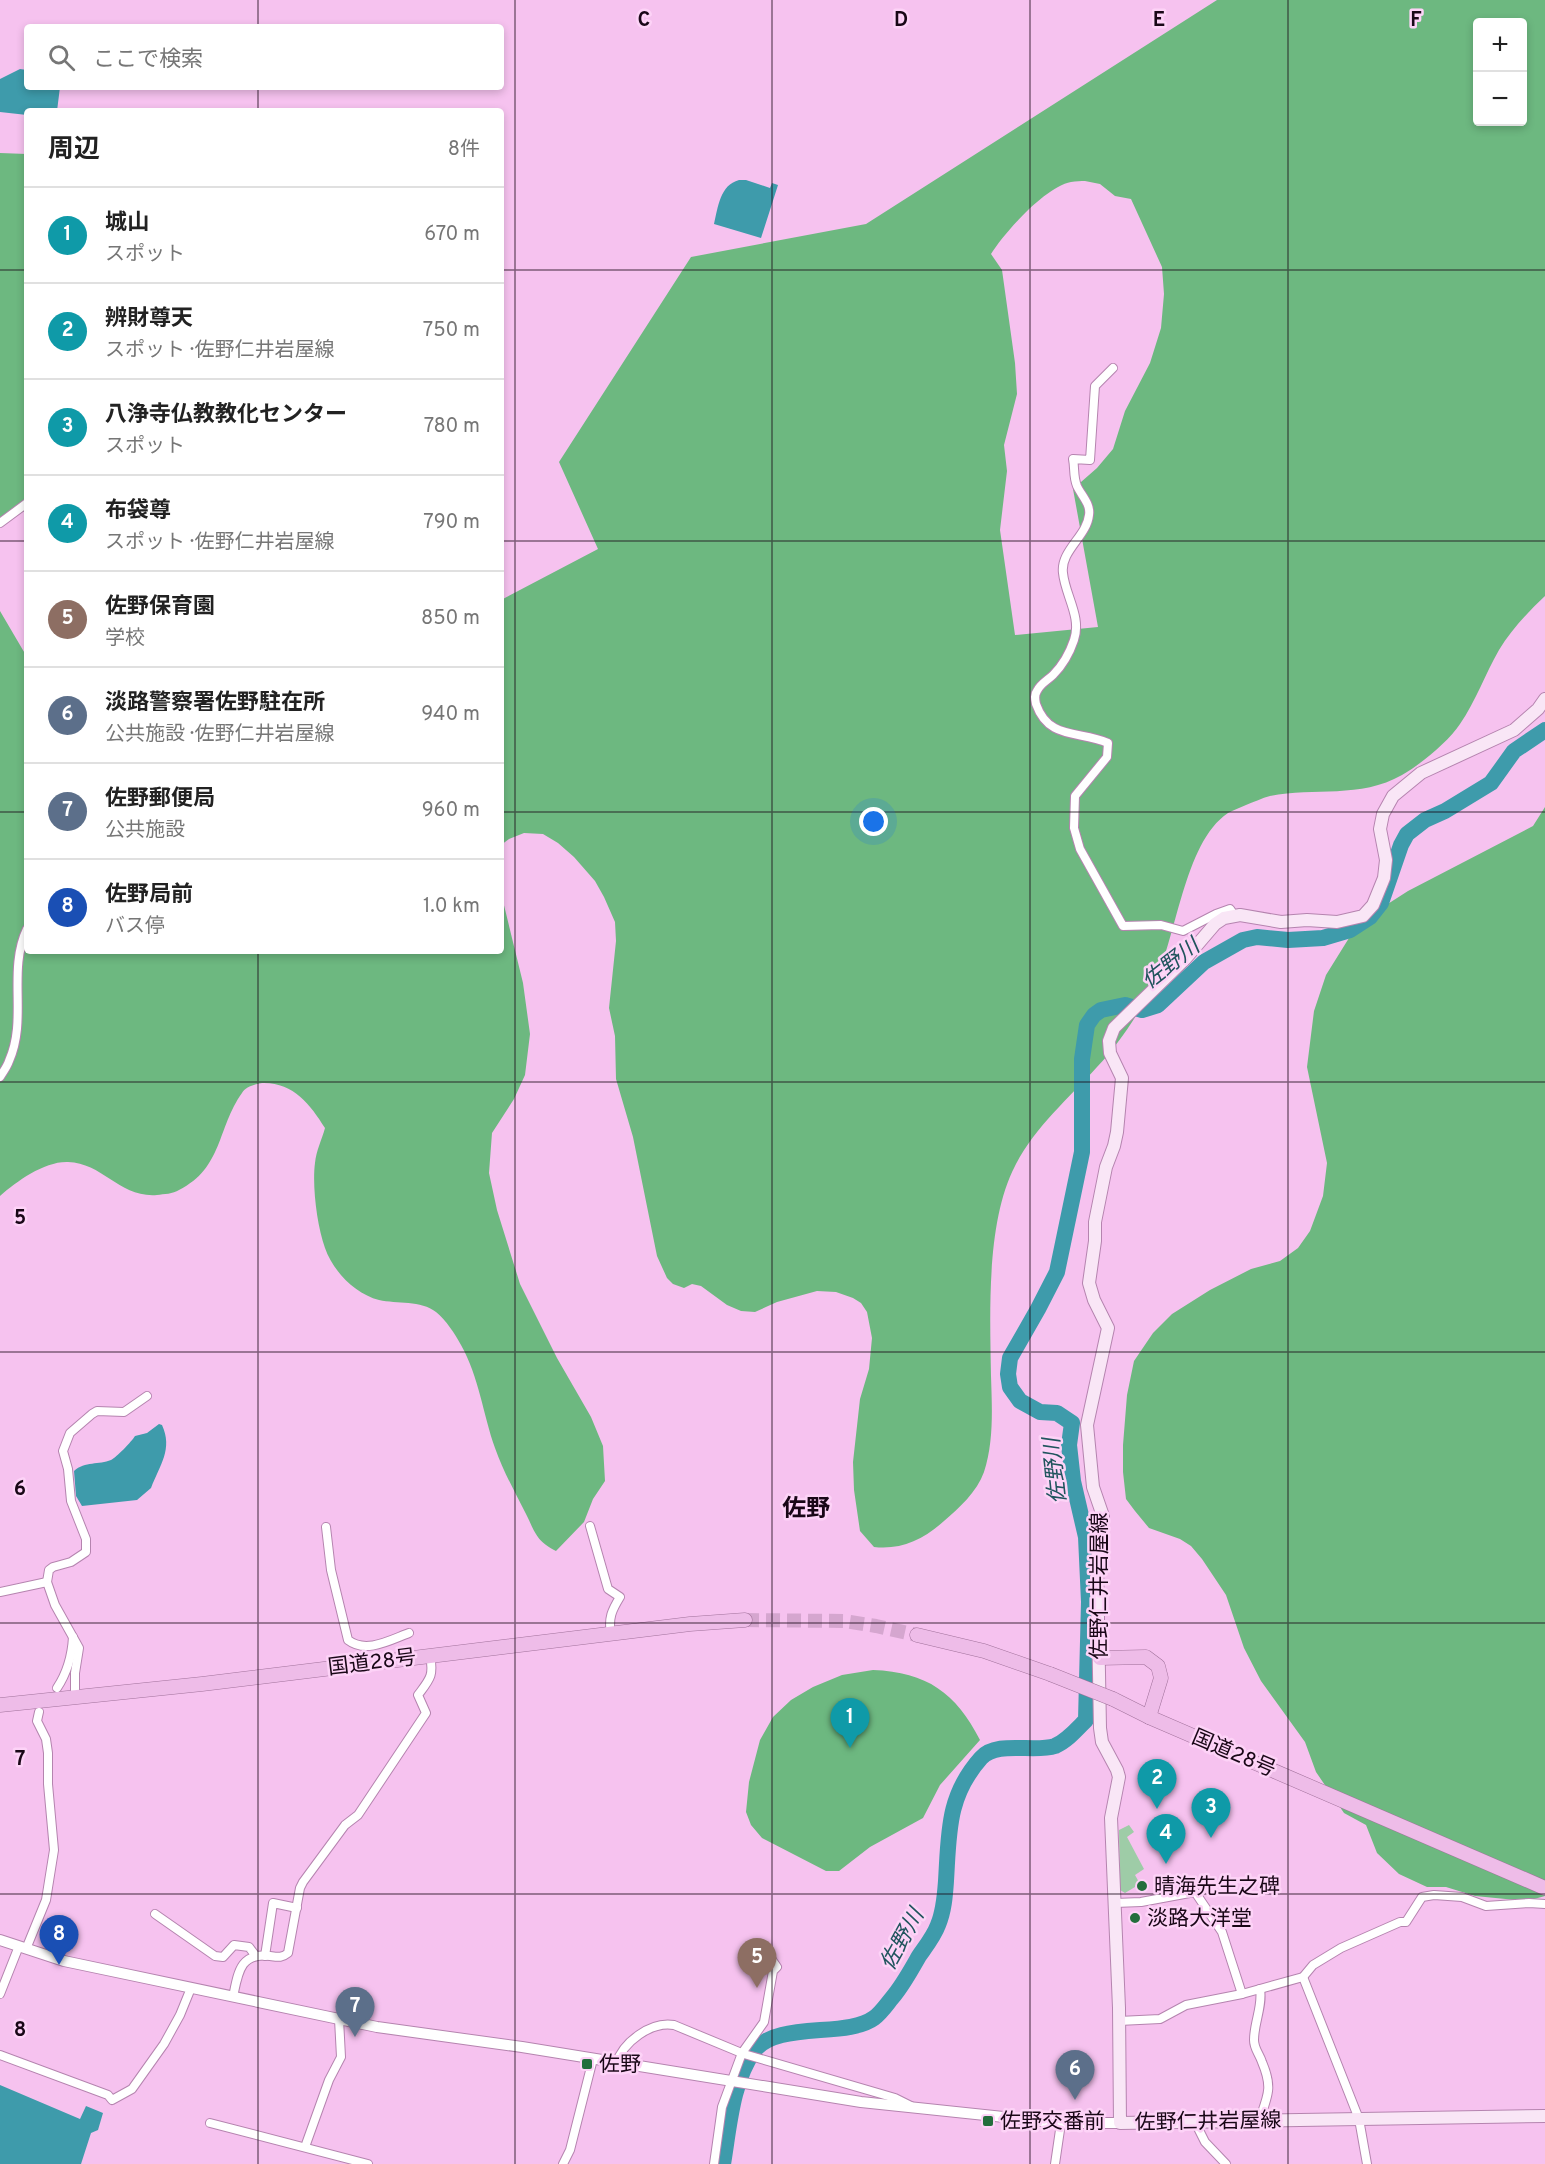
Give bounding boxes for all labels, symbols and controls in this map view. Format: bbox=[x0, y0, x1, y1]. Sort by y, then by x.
text: C bbox=[638, 8, 650, 34]
text: D bbox=[894, 8, 908, 34]
text: E bbox=[1153, 8, 1165, 34]
text: F bbox=[1410, 8, 1422, 34]
map controls bbox=[1473, 18, 1527, 126]
button: + bbox=[1473, 18, 1527, 72]
search box bbox=[24, 24, 504, 90]
icon: search bbox=[45, 41, 78, 74]
text: ここで検索 bbox=[93, 47, 203, 74]
button: − bbox=[1473, 72, 1527, 126]
text: 周辺 bbox=[48, 134, 100, 167]
text: 8件 bbox=[448, 137, 480, 163]
text: 城山 bbox=[105, 210, 149, 237]
text: 1 bbox=[64, 222, 72, 248]
text: 670 m bbox=[424, 222, 480, 248]
text: スポット bbox=[105, 242, 185, 268]
text: 辨財尊天 bbox=[105, 306, 193, 333]
text: 2 bbox=[61, 318, 74, 344]
text: 750 m bbox=[423, 318, 480, 344]
text: スポット · 佐野仁井岩屋線 bbox=[105, 338, 334, 364]
text: 八浄寺仏教教化センター bbox=[105, 402, 347, 429]
text: 3 bbox=[62, 414, 74, 440]
text: 780 m bbox=[424, 414, 480, 440]
text: スポット bbox=[105, 434, 185, 460]
text: 布袋尊 bbox=[105, 498, 171, 525]
text: 4 bbox=[61, 510, 74, 536]
text: 790 m bbox=[423, 510, 480, 536]
text: スポット · 佐野仁井岩屋線 bbox=[105, 530, 334, 556]
text: 佐野保育園 bbox=[105, 594, 215, 621]
text: 5 bbox=[61, 606, 74, 632]
text: 850 m bbox=[421, 606, 480, 632]
text: 学校 bbox=[105, 626, 145, 652]
text: 淡路警察署佐野駐在所 bbox=[105, 690, 325, 717]
text: 6 bbox=[61, 702, 74, 728]
text: 940 m bbox=[421, 702, 480, 728]
text: 公共施設 · 佐野仁井岩屋線 bbox=[105, 722, 334, 748]
text: 佐野郵便局 bbox=[105, 786, 215, 813]
text: 7 bbox=[62, 798, 73, 824]
text: 960 m bbox=[422, 798, 480, 824]
your location bbox=[859, 807, 888, 836]
text: 公共施設 bbox=[105, 818, 185, 844]
text: 佐野局前 bbox=[105, 882, 193, 909]
text: 8 bbox=[61, 894, 74, 920]
text: 1.0 km bbox=[423, 894, 480, 920]
text: バス停 bbox=[105, 914, 165, 940]
water label: 佐野川 bbox=[1137, 933, 1207, 996]
text: 5 bbox=[14, 1206, 26, 1232]
water label: 佐野川 bbox=[1039, 1435, 1073, 1505]
text: 6 bbox=[14, 1477, 26, 1503]
district label: 佐野 bbox=[782, 1495, 830, 1525]
street label: 佐野仁井岩屋線 bbox=[1087, 1513, 1114, 1660]
street label: 国道28号 bbox=[327, 1645, 418, 1682]
pin: 1 bbox=[830, 1698, 870, 1748]
street label: 国道28号 bbox=[1187, 1725, 1280, 1784]
text: 7 bbox=[15, 1747, 25, 1773]
pin: 2 bbox=[1138, 1760, 1176, 1809]
pin: 3 bbox=[1192, 1788, 1230, 1838]
pin: 4 bbox=[1146, 1814, 1186, 1864]
place label: 晴海先生之碑 bbox=[1154, 1874, 1280, 1901]
marker: 晴海先生之碑 bbox=[1135, 1879, 1149, 1893]
water label: 佐野川 bbox=[875, 1903, 932, 1976]
place label: 淡路大洋堂 bbox=[1147, 1906, 1252, 1933]
marker: 淡路大洋堂 bbox=[1128, 1911, 1142, 1925]
pin: 8 bbox=[40, 1916, 78, 1965]
pin: 5 bbox=[738, 1938, 777, 1988]
pin: 7 bbox=[336, 1988, 374, 2037]
text: 8 bbox=[14, 2018, 26, 2044]
pin: 6 bbox=[1056, 2050, 1094, 2100]
place label: 佐野 bbox=[599, 2052, 641, 2079]
marker: 佐野 bbox=[580, 2057, 594, 2071]
street label: 佐野仁井岩屋線 bbox=[1134, 2108, 1282, 2137]
place label: 佐野交番前 bbox=[1000, 2109, 1105, 2136]
marker: 佐野交番前 bbox=[981, 2114, 995, 2128]

